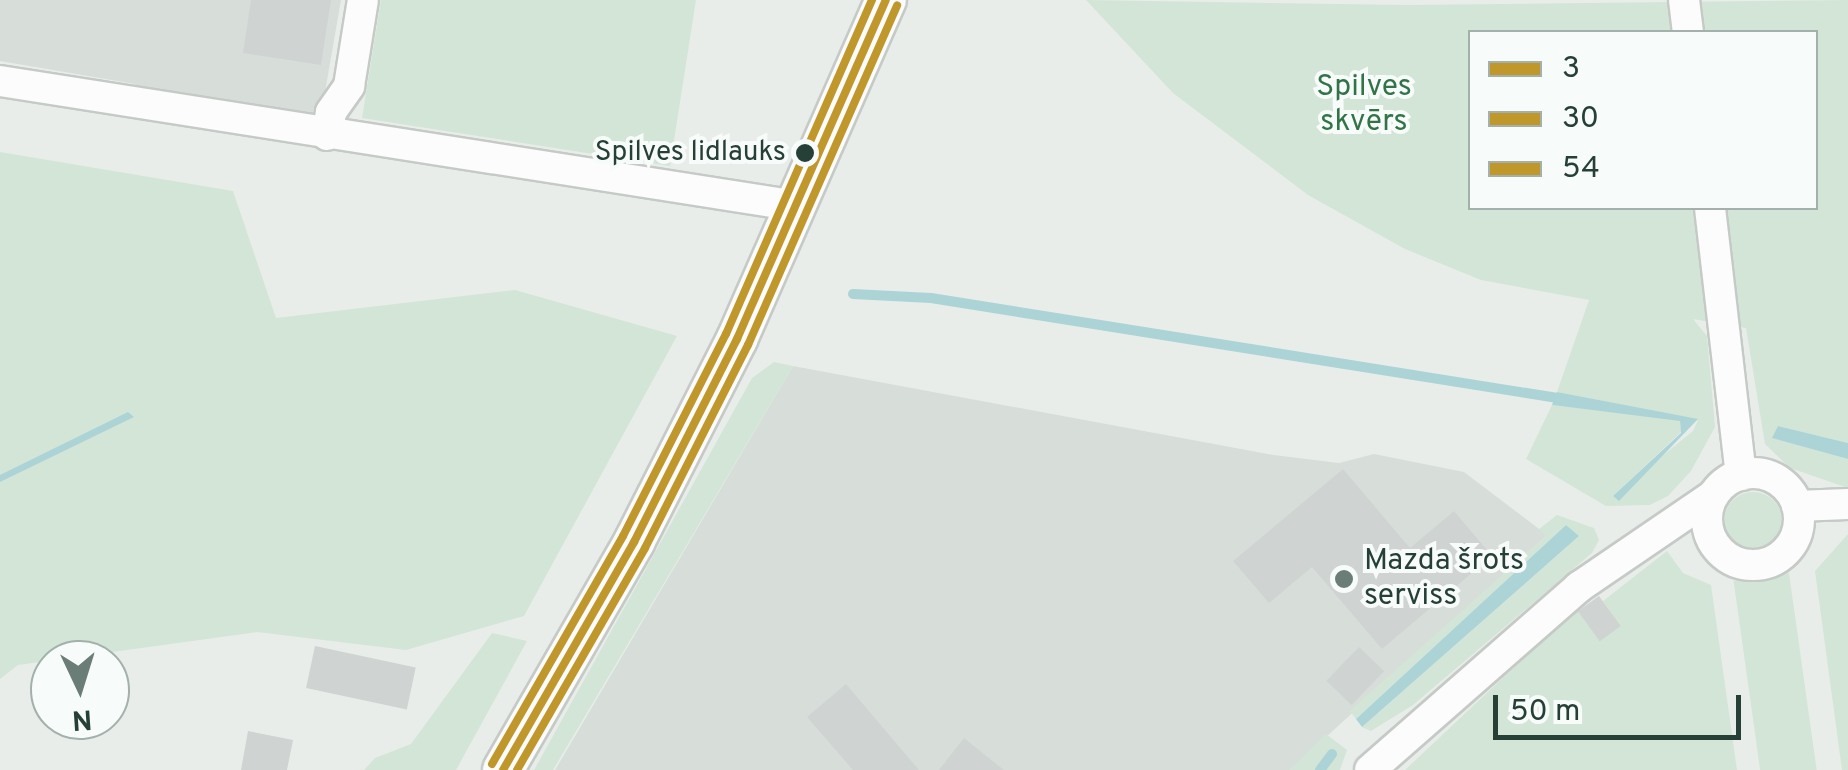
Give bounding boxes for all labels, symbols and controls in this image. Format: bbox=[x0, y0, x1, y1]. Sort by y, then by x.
legend bbox=[1468, 30, 1818, 210]
text: 3 bbox=[1562, 51, 1580, 88]
park label: Spilves skvērs bbox=[1316, 70, 1412, 140]
text: 30 bbox=[1562, 101, 1599, 138]
place label: Spilves lidlauks bbox=[595, 136, 786, 170]
marker: Spilves lidlauks bbox=[795, 143, 815, 163]
text: 54 bbox=[1562, 151, 1600, 188]
place label: Mazda šrots serviss bbox=[1364, 544, 1524, 614]
marker: Mazda šrots serviss bbox=[1333, 568, 1355, 590]
north arrow bbox=[30, 640, 130, 740]
scale bar bbox=[1498, 675, 1746, 737]
text: 50 m bbox=[1510, 694, 1580, 731]
text: N bbox=[71, 699, 93, 737]

